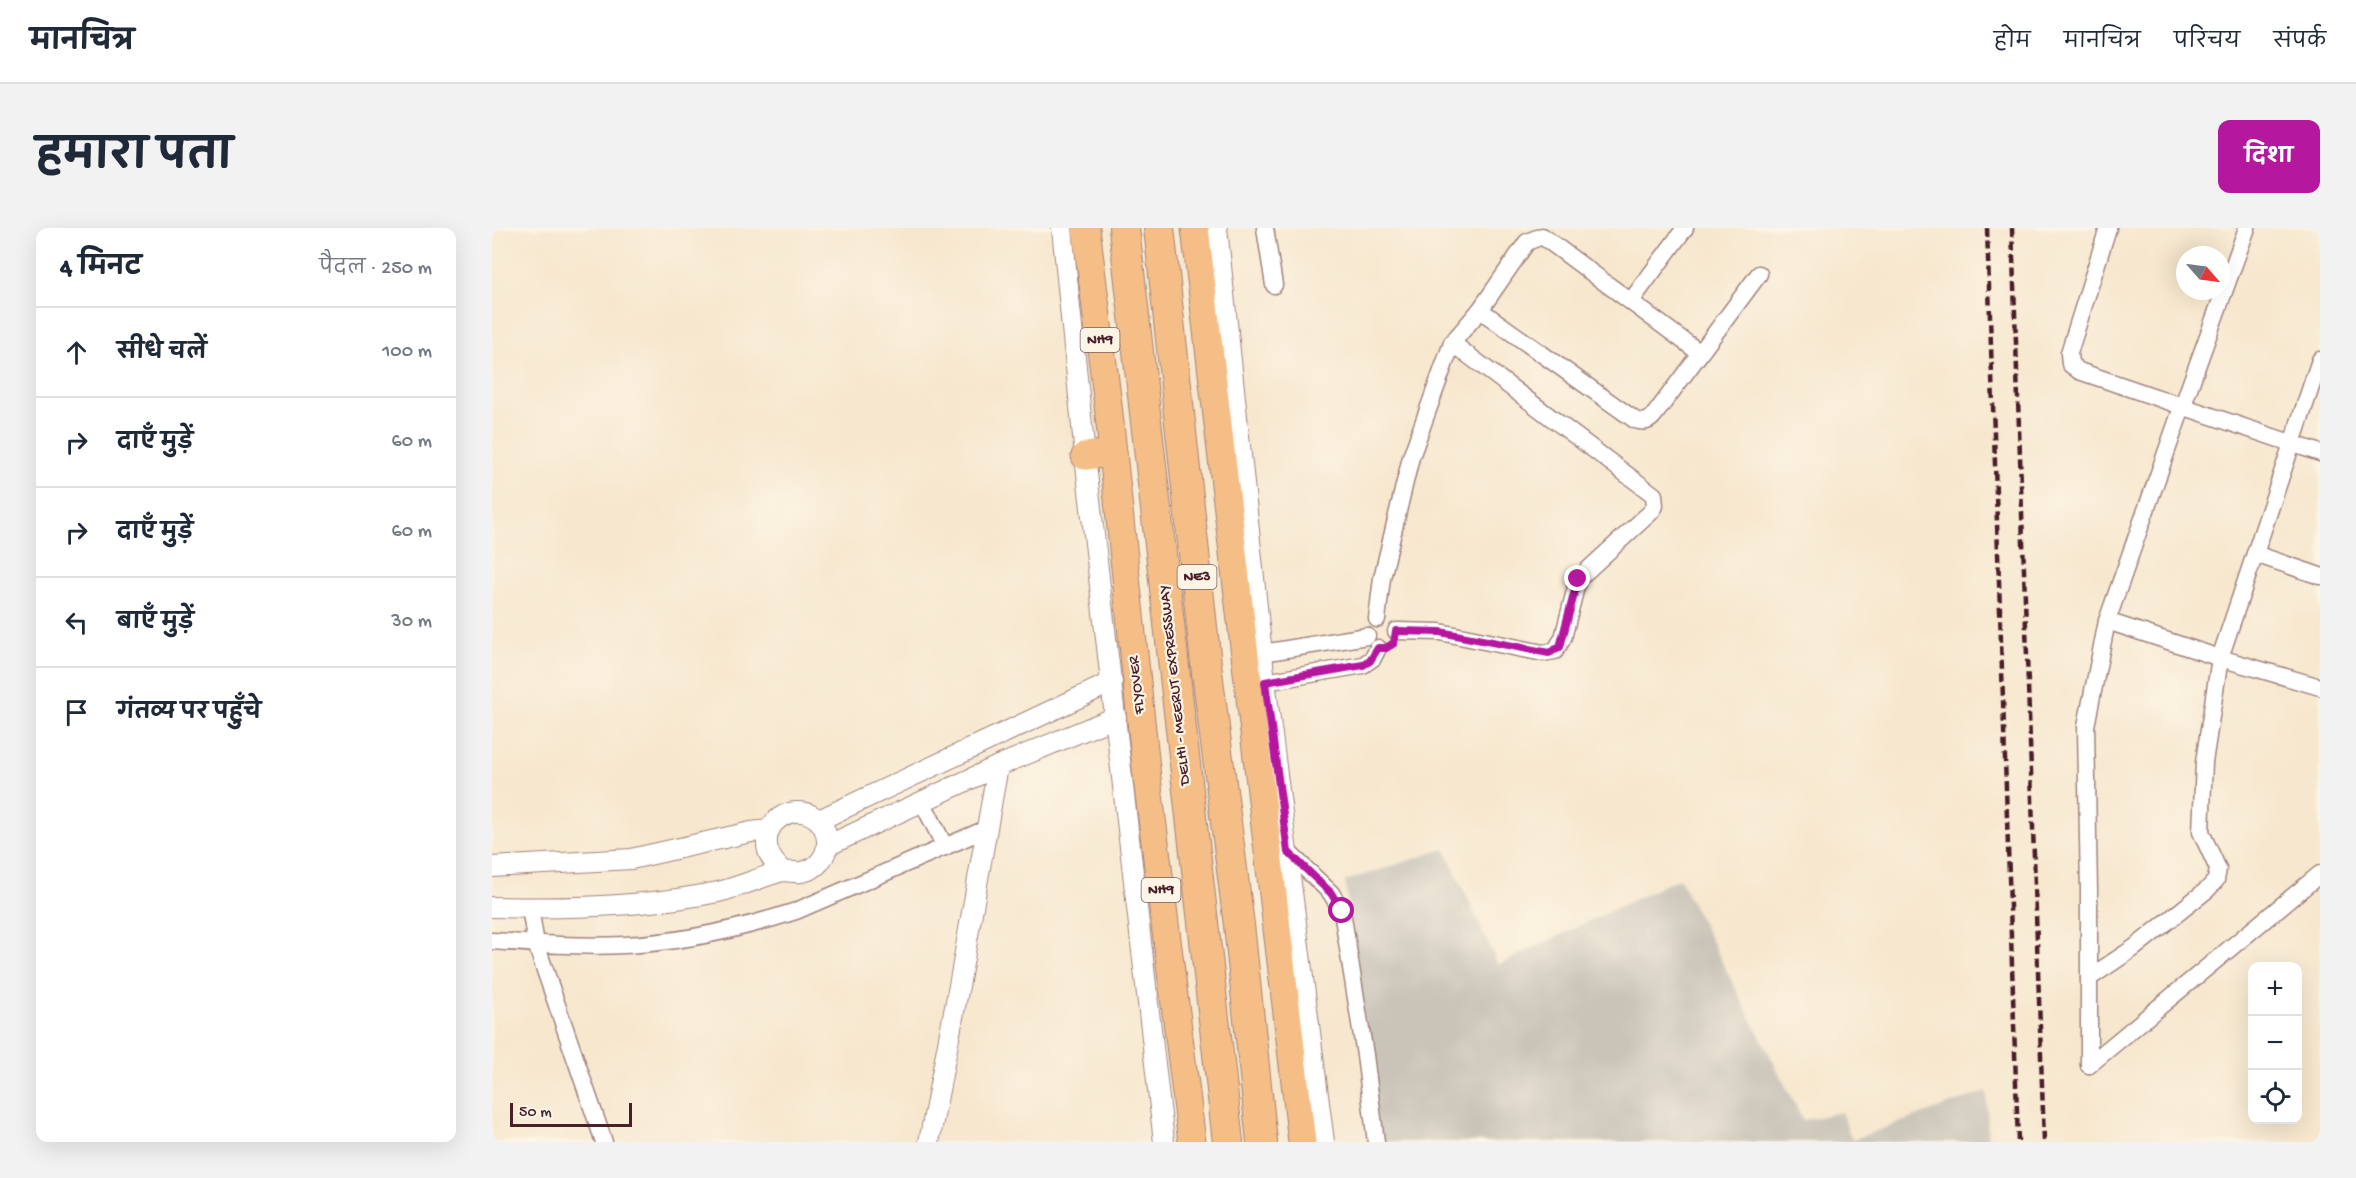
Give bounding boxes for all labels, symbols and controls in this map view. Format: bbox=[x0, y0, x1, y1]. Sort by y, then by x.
text: मानचित्र bbox=[30, 27, 134, 60]
text: होम bbox=[1994, 31, 2031, 56]
text: मानचित्र bbox=[2064, 31, 2141, 56]
text: परिचय bbox=[2174, 31, 2240, 56]
text: संपर्क bbox=[2273, 31, 2326, 56]
button: दिशा bbox=[2218, 120, 2320, 193]
text: हमारा पता bbox=[36, 135, 233, 184]
north arrow bbox=[2176, 246, 2230, 300]
text: 4 मिनट bbox=[60, 254, 142, 285]
text: पैदल · 250 m bbox=[319, 258, 432, 281]
road number: NH9 bbox=[1080, 328, 1120, 352]
icon: ahead bbox=[60, 336, 93, 369]
text: सीधे चलें bbox=[117, 341, 207, 367]
text: 100 m bbox=[382, 341, 432, 364]
icon: right bbox=[60, 426, 93, 459]
text: दाएँ मुड़ें bbox=[117, 431, 193, 457]
text: 60 m bbox=[392, 431, 432, 454]
icon: right bbox=[60, 516, 93, 549]
text: दाएँ मुड़ें bbox=[117, 521, 193, 547]
text: 60 m bbox=[392, 521, 432, 544]
road number: NE3 bbox=[1178, 565, 1216, 589]
route end bbox=[1564, 565, 1590, 591]
street label: DELHI - MEERUT EXPRESSWAY bbox=[1156, 584, 1196, 787]
icon: left bbox=[60, 606, 93, 639]
text: बाएँ मुड़ें bbox=[117, 611, 194, 637]
text: 30 m bbox=[391, 611, 432, 634]
street label: FLYOVER bbox=[1125, 654, 1151, 716]
icon: arrive bbox=[60, 696, 93, 729]
text: गंतव्य पर पहुँचे bbox=[117, 701, 261, 727]
road number: NH9 bbox=[1142, 878, 1180, 902]
route start bbox=[1328, 897, 1354, 923]
map controls bbox=[2248, 962, 2302, 1124]
button: + bbox=[2248, 962, 2302, 1016]
button: − bbox=[2248, 1016, 2302, 1070]
button: locate bbox=[2248, 1070, 2302, 1124]
scale bar bbox=[510, 1100, 632, 1128]
text: 50 m bbox=[519, 1104, 552, 1123]

